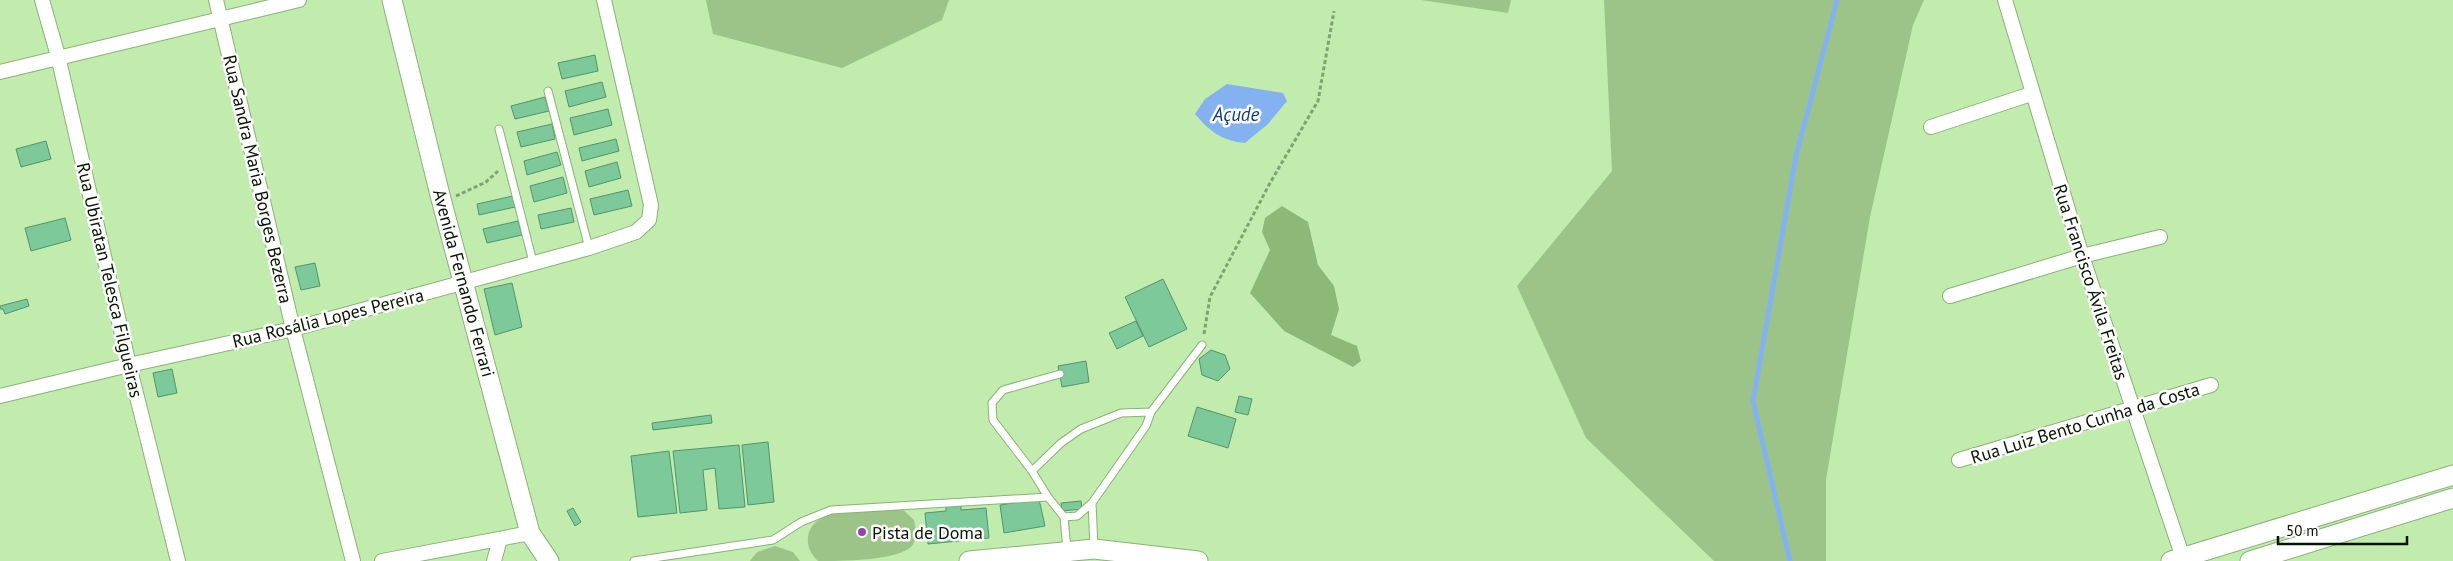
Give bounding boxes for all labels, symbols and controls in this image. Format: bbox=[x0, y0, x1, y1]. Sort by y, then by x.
street label: Rua Sandra Maria Borges Bezerra bbox=[218, 52, 298, 306]
water label: Açude bbox=[1212, 102, 1260, 126]
street label: Rua Ubiratan Telesca Filgueiras bbox=[72, 160, 148, 400]
street label: Rua Francisco Ávila Freitas bbox=[2048, 181, 2134, 383]
street label: Avenida Fernando Ferrari bbox=[428, 187, 500, 379]
street label: Rua Rosália Lopes Pereira bbox=[230, 283, 426, 353]
street label: Rua Luiz Bento Cunha da Costa bbox=[1968, 377, 2202, 469]
scale bar bbox=[2278, 514, 2407, 546]
place label: Pista de Doma bbox=[872, 521, 983, 544]
text: 50 m bbox=[2286, 521, 2319, 540]
marker: Pista de Doma bbox=[856, 526, 868, 538]

